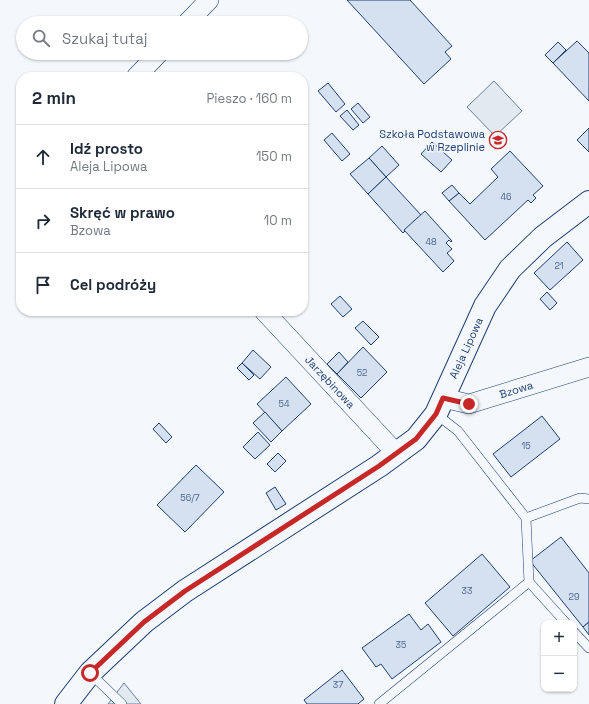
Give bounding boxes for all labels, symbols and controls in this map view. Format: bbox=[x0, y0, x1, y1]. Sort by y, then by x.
search box bbox=[16, 16, 308, 60]
icon: search bbox=[30, 27, 52, 49]
text: Szukaj tutaj bbox=[62, 29, 148, 48]
text: 2 min bbox=[32, 87, 76, 109]
text: Pieszo · 160 m bbox=[207, 90, 292, 107]
place label: Szkoła Podstawowa w Rzeplinie bbox=[379, 127, 486, 154]
school or university icon: Szkoła Podstawowa w Rzeplinie bbox=[488, 130, 508, 150]
text: Idź prosto bbox=[70, 139, 143, 158]
icon: ahead bbox=[32, 146, 54, 168]
text: 150 m bbox=[256, 148, 292, 165]
text: Aleja Lipowa bbox=[70, 158, 147, 175]
house number: 46 bbox=[500, 191, 512, 203]
text: Skręć w prawo bbox=[70, 203, 175, 222]
icon: right bbox=[32, 210, 54, 232]
text: 10 m bbox=[264, 212, 292, 229]
text: Bzowa bbox=[70, 222, 111, 239]
house number: 48 bbox=[425, 236, 437, 248]
house number: 21 bbox=[554, 260, 564, 272]
icon: arrive bbox=[32, 274, 54, 296]
text: Cel podróży bbox=[70, 275, 156, 294]
street label: Aleja Lipowa bbox=[446, 315, 486, 381]
street label: Jarzębinowa bbox=[302, 353, 358, 412]
house number: 52 bbox=[357, 367, 367, 379]
street label: Bzowa bbox=[498, 377, 535, 401]
route end bbox=[460, 395, 478, 413]
house number: 54 bbox=[278, 398, 290, 410]
house number: 15 bbox=[521, 440, 531, 452]
house number: 56/7 bbox=[180, 492, 200, 504]
house number: 33 bbox=[462, 585, 472, 597]
house number: 29 bbox=[569, 591, 579, 603]
map controls bbox=[541, 620, 577, 692]
button: + bbox=[541, 620, 577, 656]
house number: 35 bbox=[396, 639, 406, 651]
button: − bbox=[541, 656, 577, 692]
route start bbox=[81, 664, 99, 682]
house number: 37 bbox=[333, 679, 343, 691]

